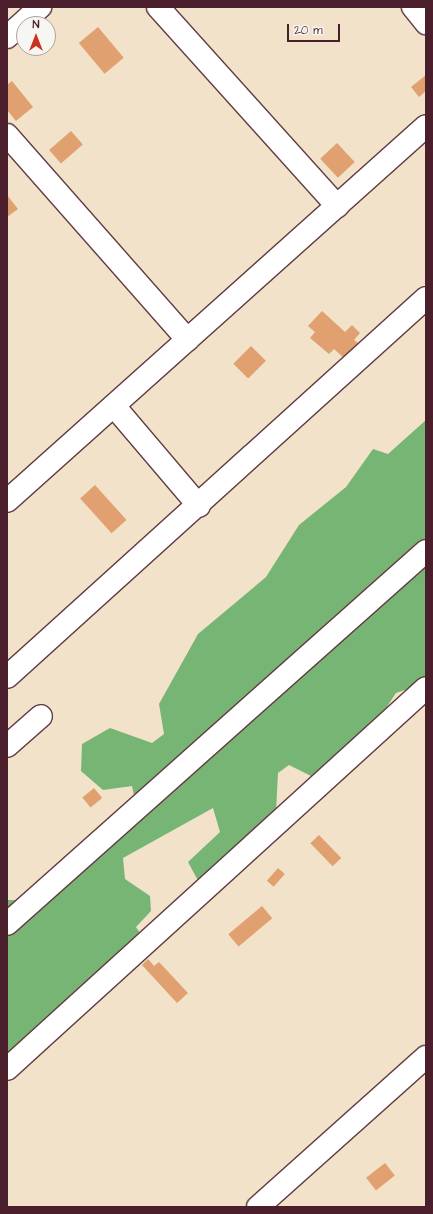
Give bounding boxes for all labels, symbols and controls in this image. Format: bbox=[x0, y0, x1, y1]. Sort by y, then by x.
north arrow bbox=[16, 16, 56, 56]
scale bar bbox=[289, 16, 342, 42]
text: N bbox=[33, 17, 39, 32]
text: 20 m bbox=[294, 22, 323, 39]

